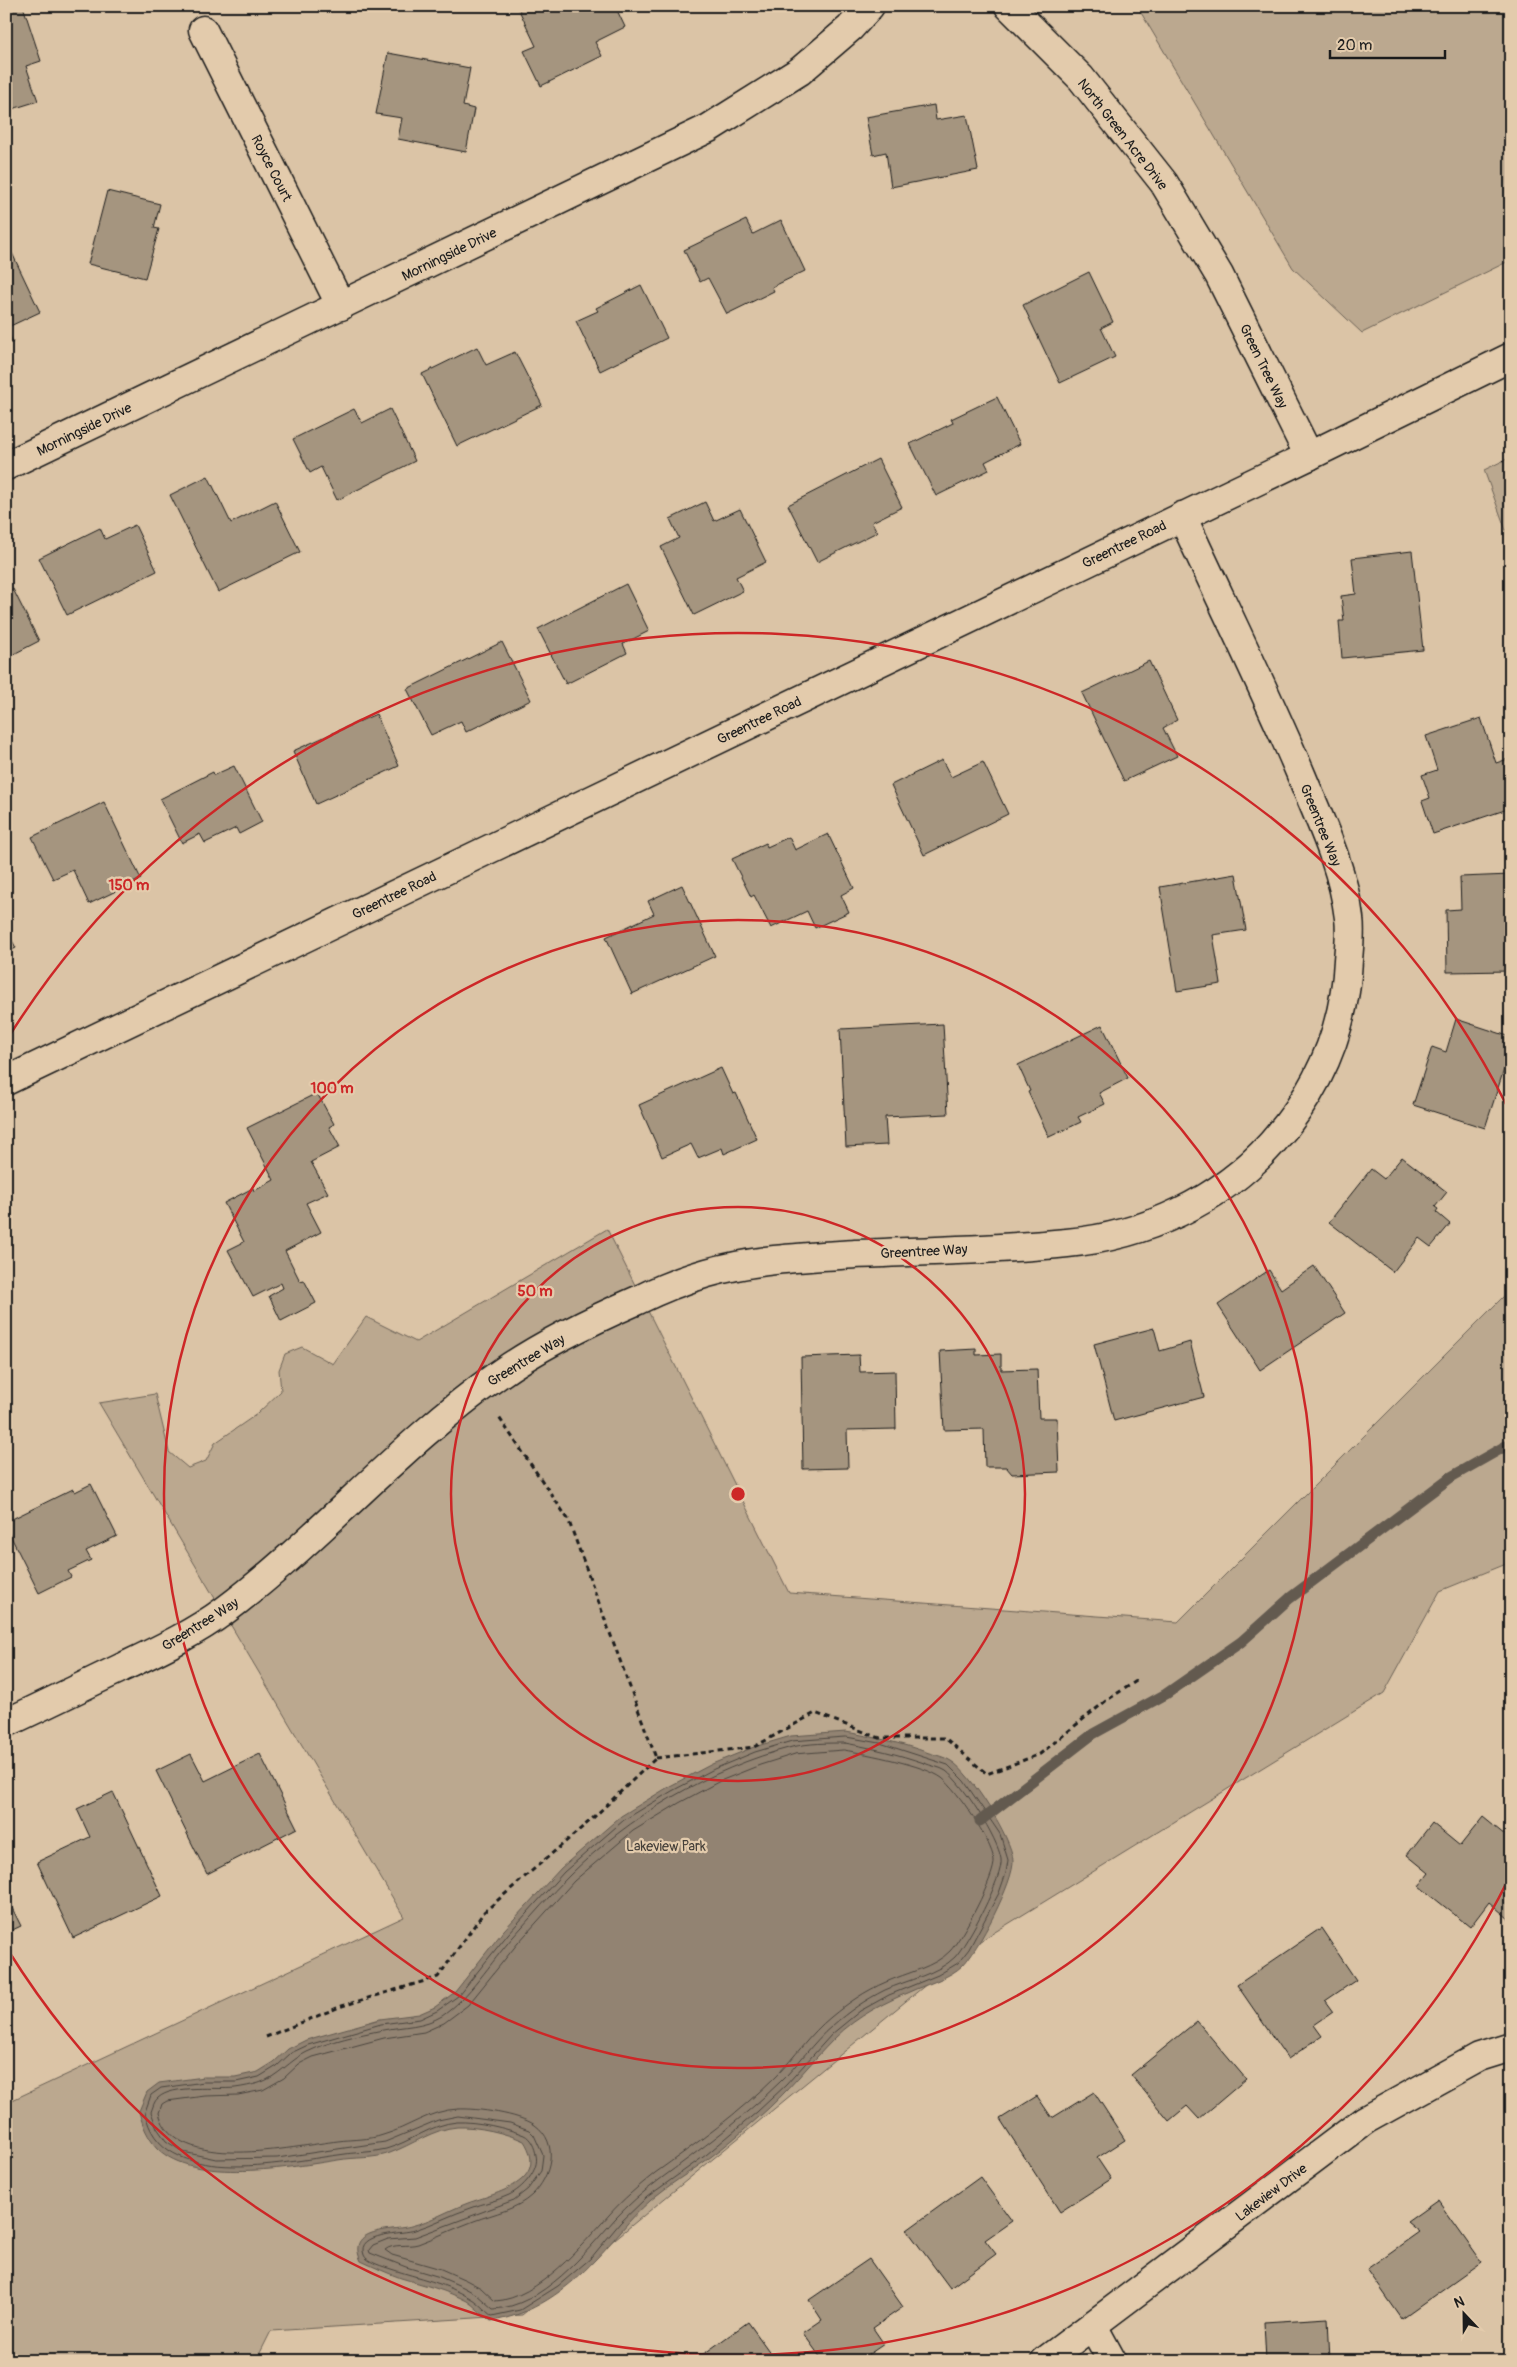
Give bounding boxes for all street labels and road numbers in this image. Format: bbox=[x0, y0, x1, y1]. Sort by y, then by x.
street label: North Green Acre Drive bbox=[1074, 75, 1171, 193]
street label: Royce Court bbox=[248, 132, 296, 205]
street label: Morningside Drive bbox=[399, 224, 500, 285]
street label: Green Tree Way bbox=[1236, 321, 1291, 411]
street label: Morningside Drive bbox=[34, 399, 135, 460]
street label: Greentree Road bbox=[1079, 517, 1169, 572]
street label: Greentree Road bbox=[714, 693, 804, 748]
street label: Greentree Way bbox=[1296, 782, 1345, 869]
street label: Greentree Road bbox=[349, 868, 439, 923]
street label: Greentree Way bbox=[880, 1241, 968, 1262]
street label: Greentree Way bbox=[485, 1331, 568, 1390]
street label: Greentree Way bbox=[159, 1594, 242, 1655]
street label: Lakeview Drive bbox=[1232, 2160, 1311, 2225]

